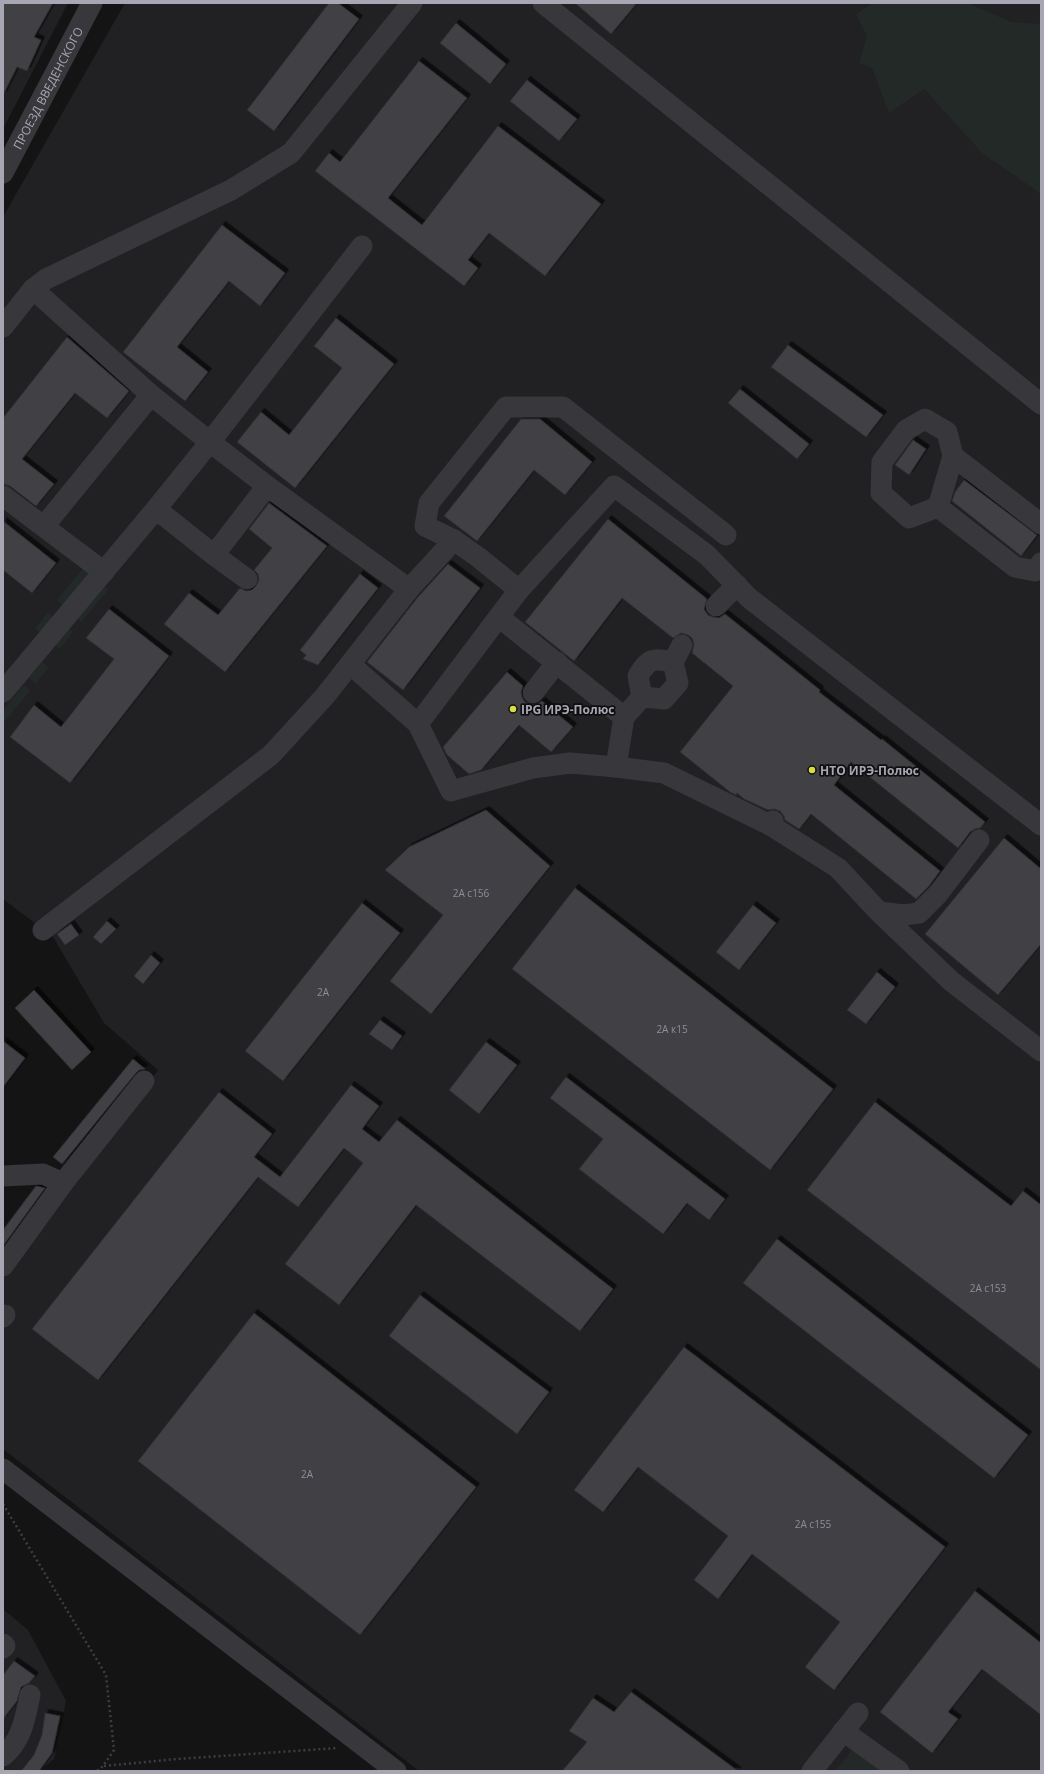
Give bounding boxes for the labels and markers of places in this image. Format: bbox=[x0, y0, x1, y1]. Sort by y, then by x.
place label: IPG ИРЭ-Полюс bbox=[521, 701, 614, 718]
marker: IPG ИРЭ-Полюс bbox=[508, 704, 518, 714]
place label: НТО ИРЭ-Полюс bbox=[820, 762, 919, 779]
marker: НТО ИРЭ-Полюс bbox=[807, 765, 817, 775]

